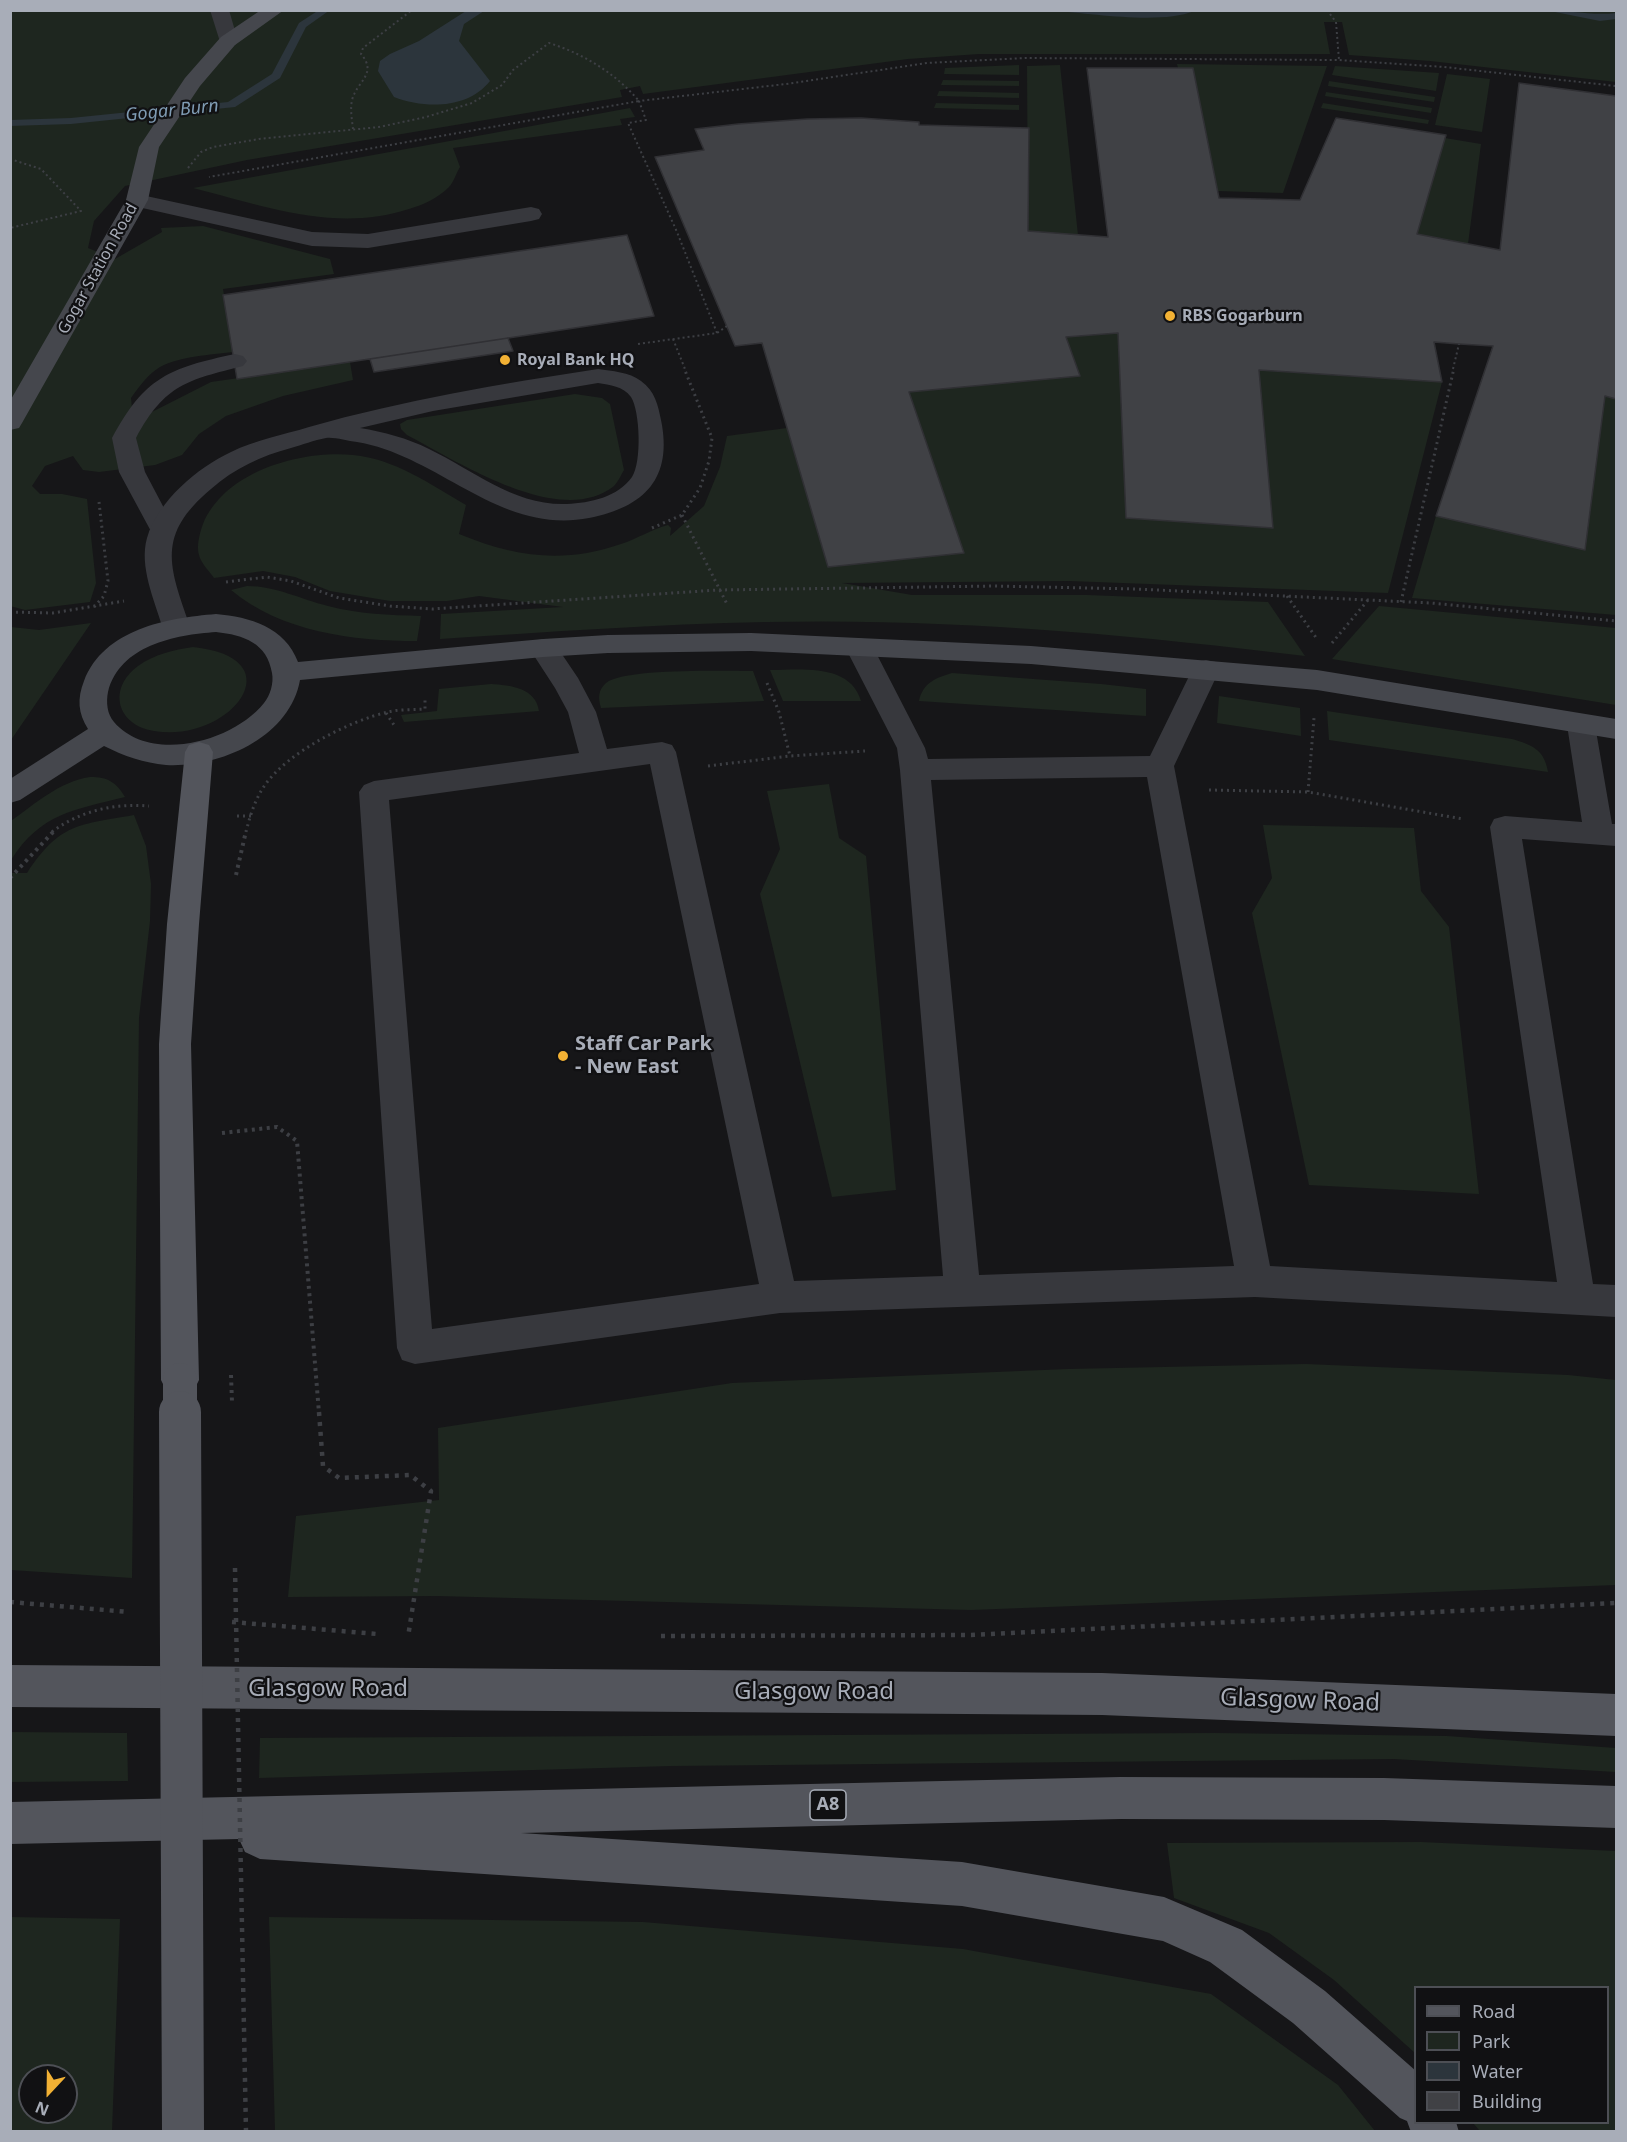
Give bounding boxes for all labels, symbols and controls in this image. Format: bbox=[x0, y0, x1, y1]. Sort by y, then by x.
water label: Gogar Burn bbox=[124, 95, 220, 127]
street label: Gogar Station Road bbox=[54, 200, 142, 338]
place label: RBS Gogarburn bbox=[1182, 306, 1303, 326]
marker: RBS Gogarburn bbox=[1163, 309, 1177, 323]
place label: Royal Bank HQ bbox=[517, 350, 634, 370]
marker: Royal Bank HQ bbox=[498, 353, 512, 367]
place label: Staff Car Park - New East bbox=[575, 1032, 712, 1079]
marker: Staff Car Park - New East bbox=[556, 1049, 570, 1063]
street label: Glasgow Road bbox=[248, 1675, 408, 1703]
street label: Glasgow Road bbox=[734, 1678, 894, 1706]
street label: Glasgow Road bbox=[1219, 1684, 1381, 1718]
road number: A8 bbox=[810, 1790, 846, 1820]
legend bbox=[1414, 1986, 1609, 2124]
text: Road bbox=[1472, 1999, 1515, 2023]
text: Park bbox=[1472, 2029, 1510, 2053]
text: Water bbox=[1472, 2059, 1523, 2083]
north arrow bbox=[18, 2064, 78, 2124]
text: Building bbox=[1472, 2089, 1542, 2113]
text: N bbox=[32, 2096, 52, 2121]

